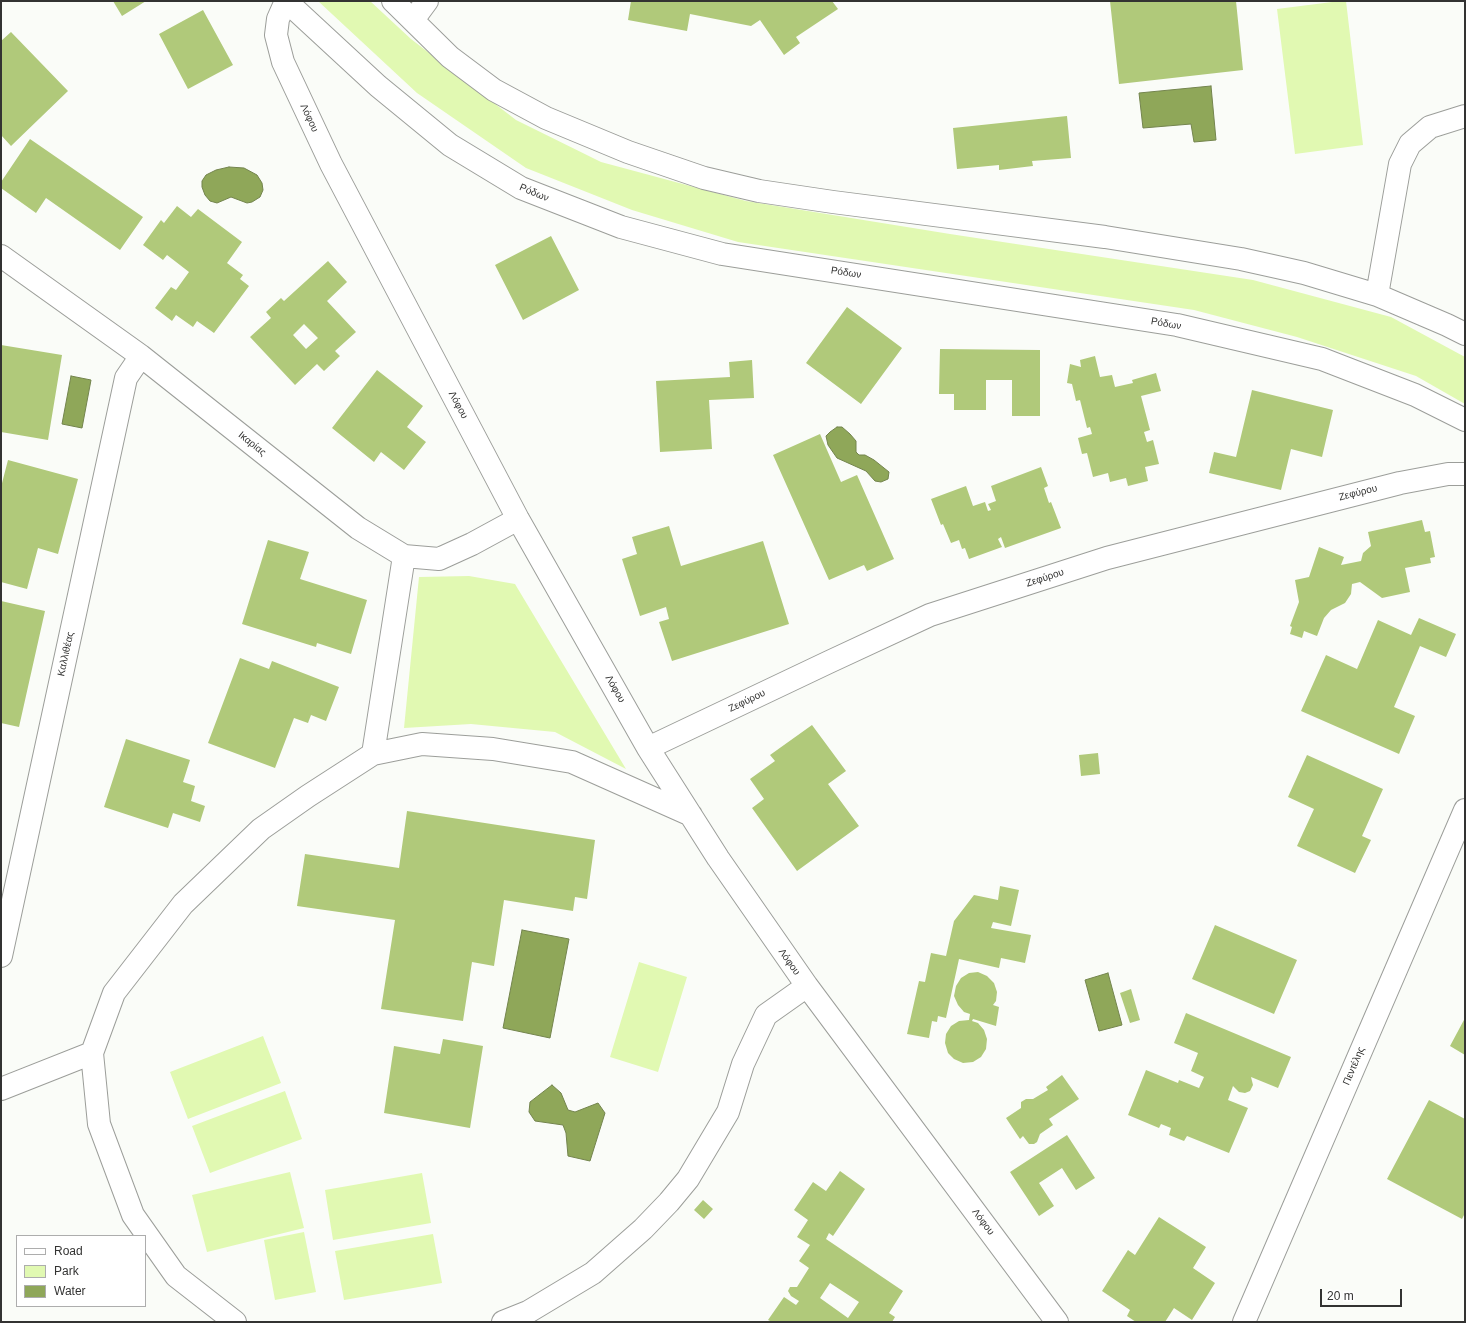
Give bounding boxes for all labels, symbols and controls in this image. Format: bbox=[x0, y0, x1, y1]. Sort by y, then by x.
street label: Λόφου bbox=[297, 102, 321, 134]
street label: Ρόδων bbox=[518, 181, 550, 205]
street label: Ρόδων bbox=[830, 265, 862, 281]
street label: Ρόδων bbox=[1150, 315, 1182, 333]
street label: Λόφου bbox=[446, 389, 470, 421]
street label: Ικαρίας bbox=[236, 429, 268, 459]
street label: Ζεφύρου bbox=[1338, 482, 1378, 504]
street label: Ζεφύρου bbox=[1024, 566, 1066, 590]
street label: Καλλιθέας bbox=[55, 631, 77, 677]
street label: Λόφου bbox=[602, 673, 628, 705]
street label: Ζεφύρου bbox=[727, 687, 767, 715]
street label: Λόφου bbox=[776, 946, 802, 978]
street label: Πεντέλης bbox=[1341, 1045, 1367, 1087]
street label: Λόφου bbox=[969, 1207, 997, 1237]
legend bbox=[16, 1235, 146, 1307]
text: Road bbox=[54, 1244, 83, 1258]
text: Park bbox=[54, 1264, 79, 1278]
scale bar bbox=[1322, 1281, 1404, 1307]
text: Water bbox=[54, 1284, 86, 1298]
text: 20 m bbox=[1327, 1289, 1354, 1303]

